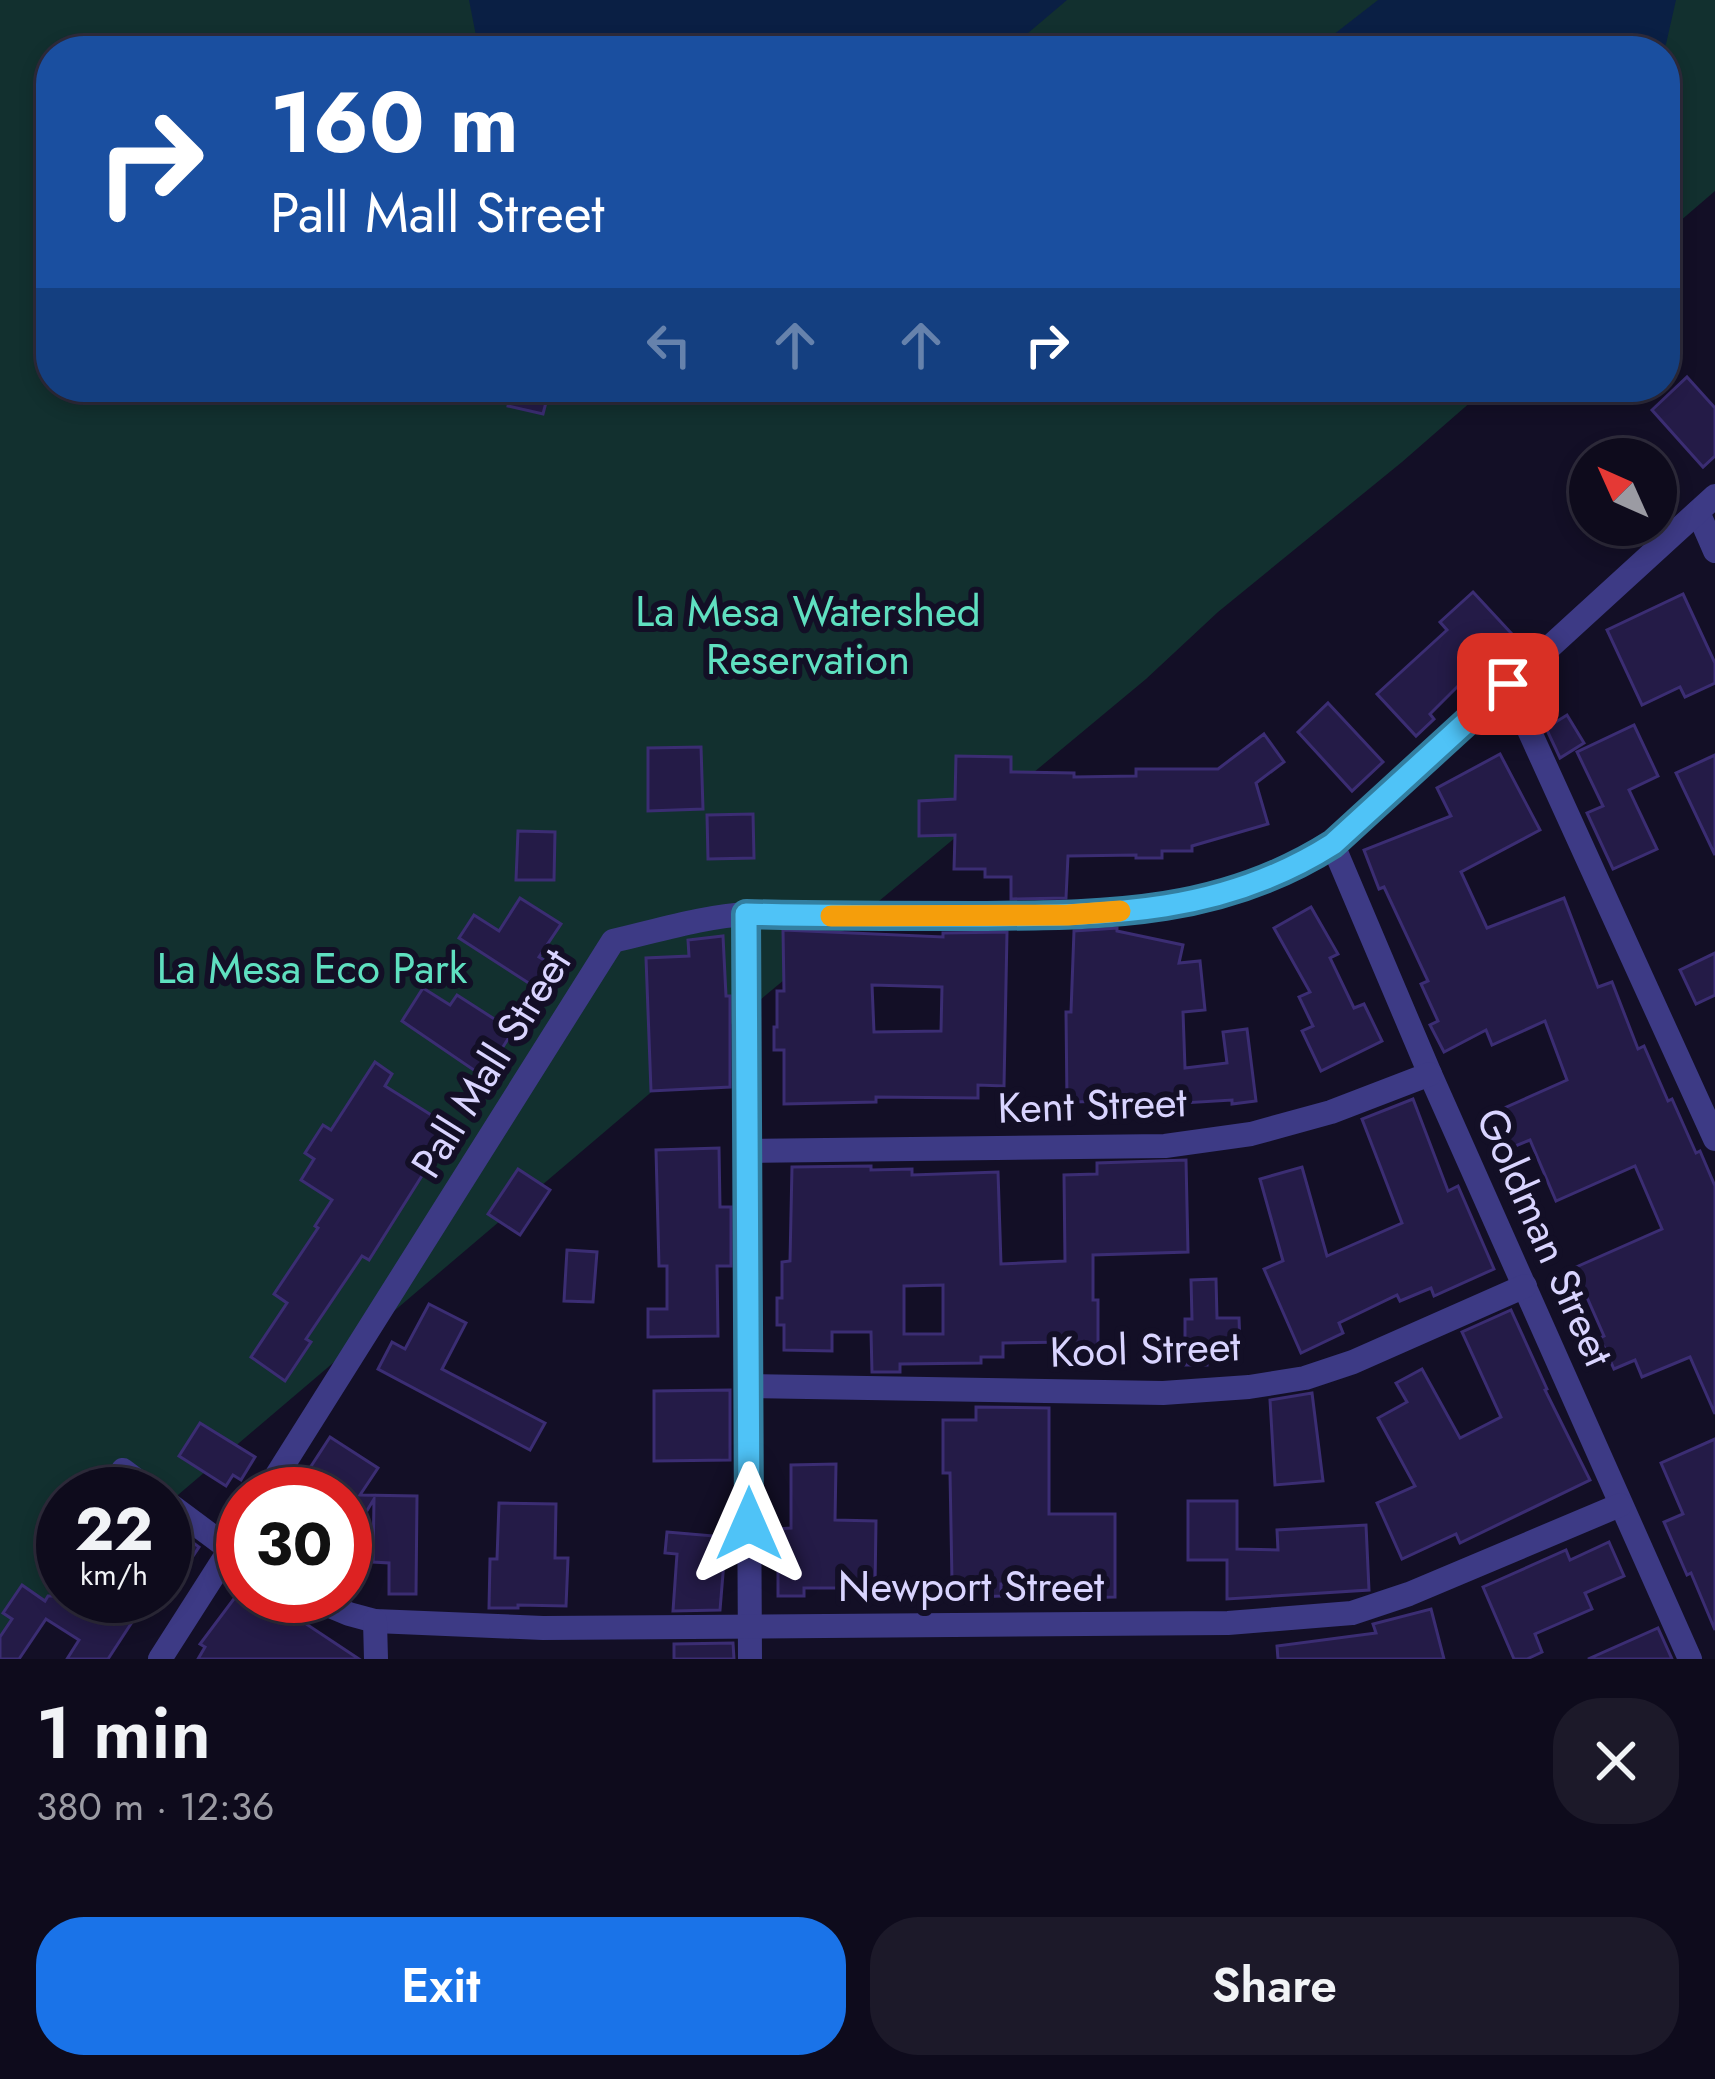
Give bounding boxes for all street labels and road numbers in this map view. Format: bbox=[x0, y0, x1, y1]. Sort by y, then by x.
street label: Pall Mall Street bbox=[396, 936, 586, 1190]
street label: Kent Street bbox=[996, 1071, 1188, 1139]
street label: Goldman Street bbox=[1461, 1098, 1629, 1376]
street label: Kool Street bbox=[1049, 1315, 1241, 1383]
street label: Newport Street bbox=[838, 1556, 1104, 1617]

